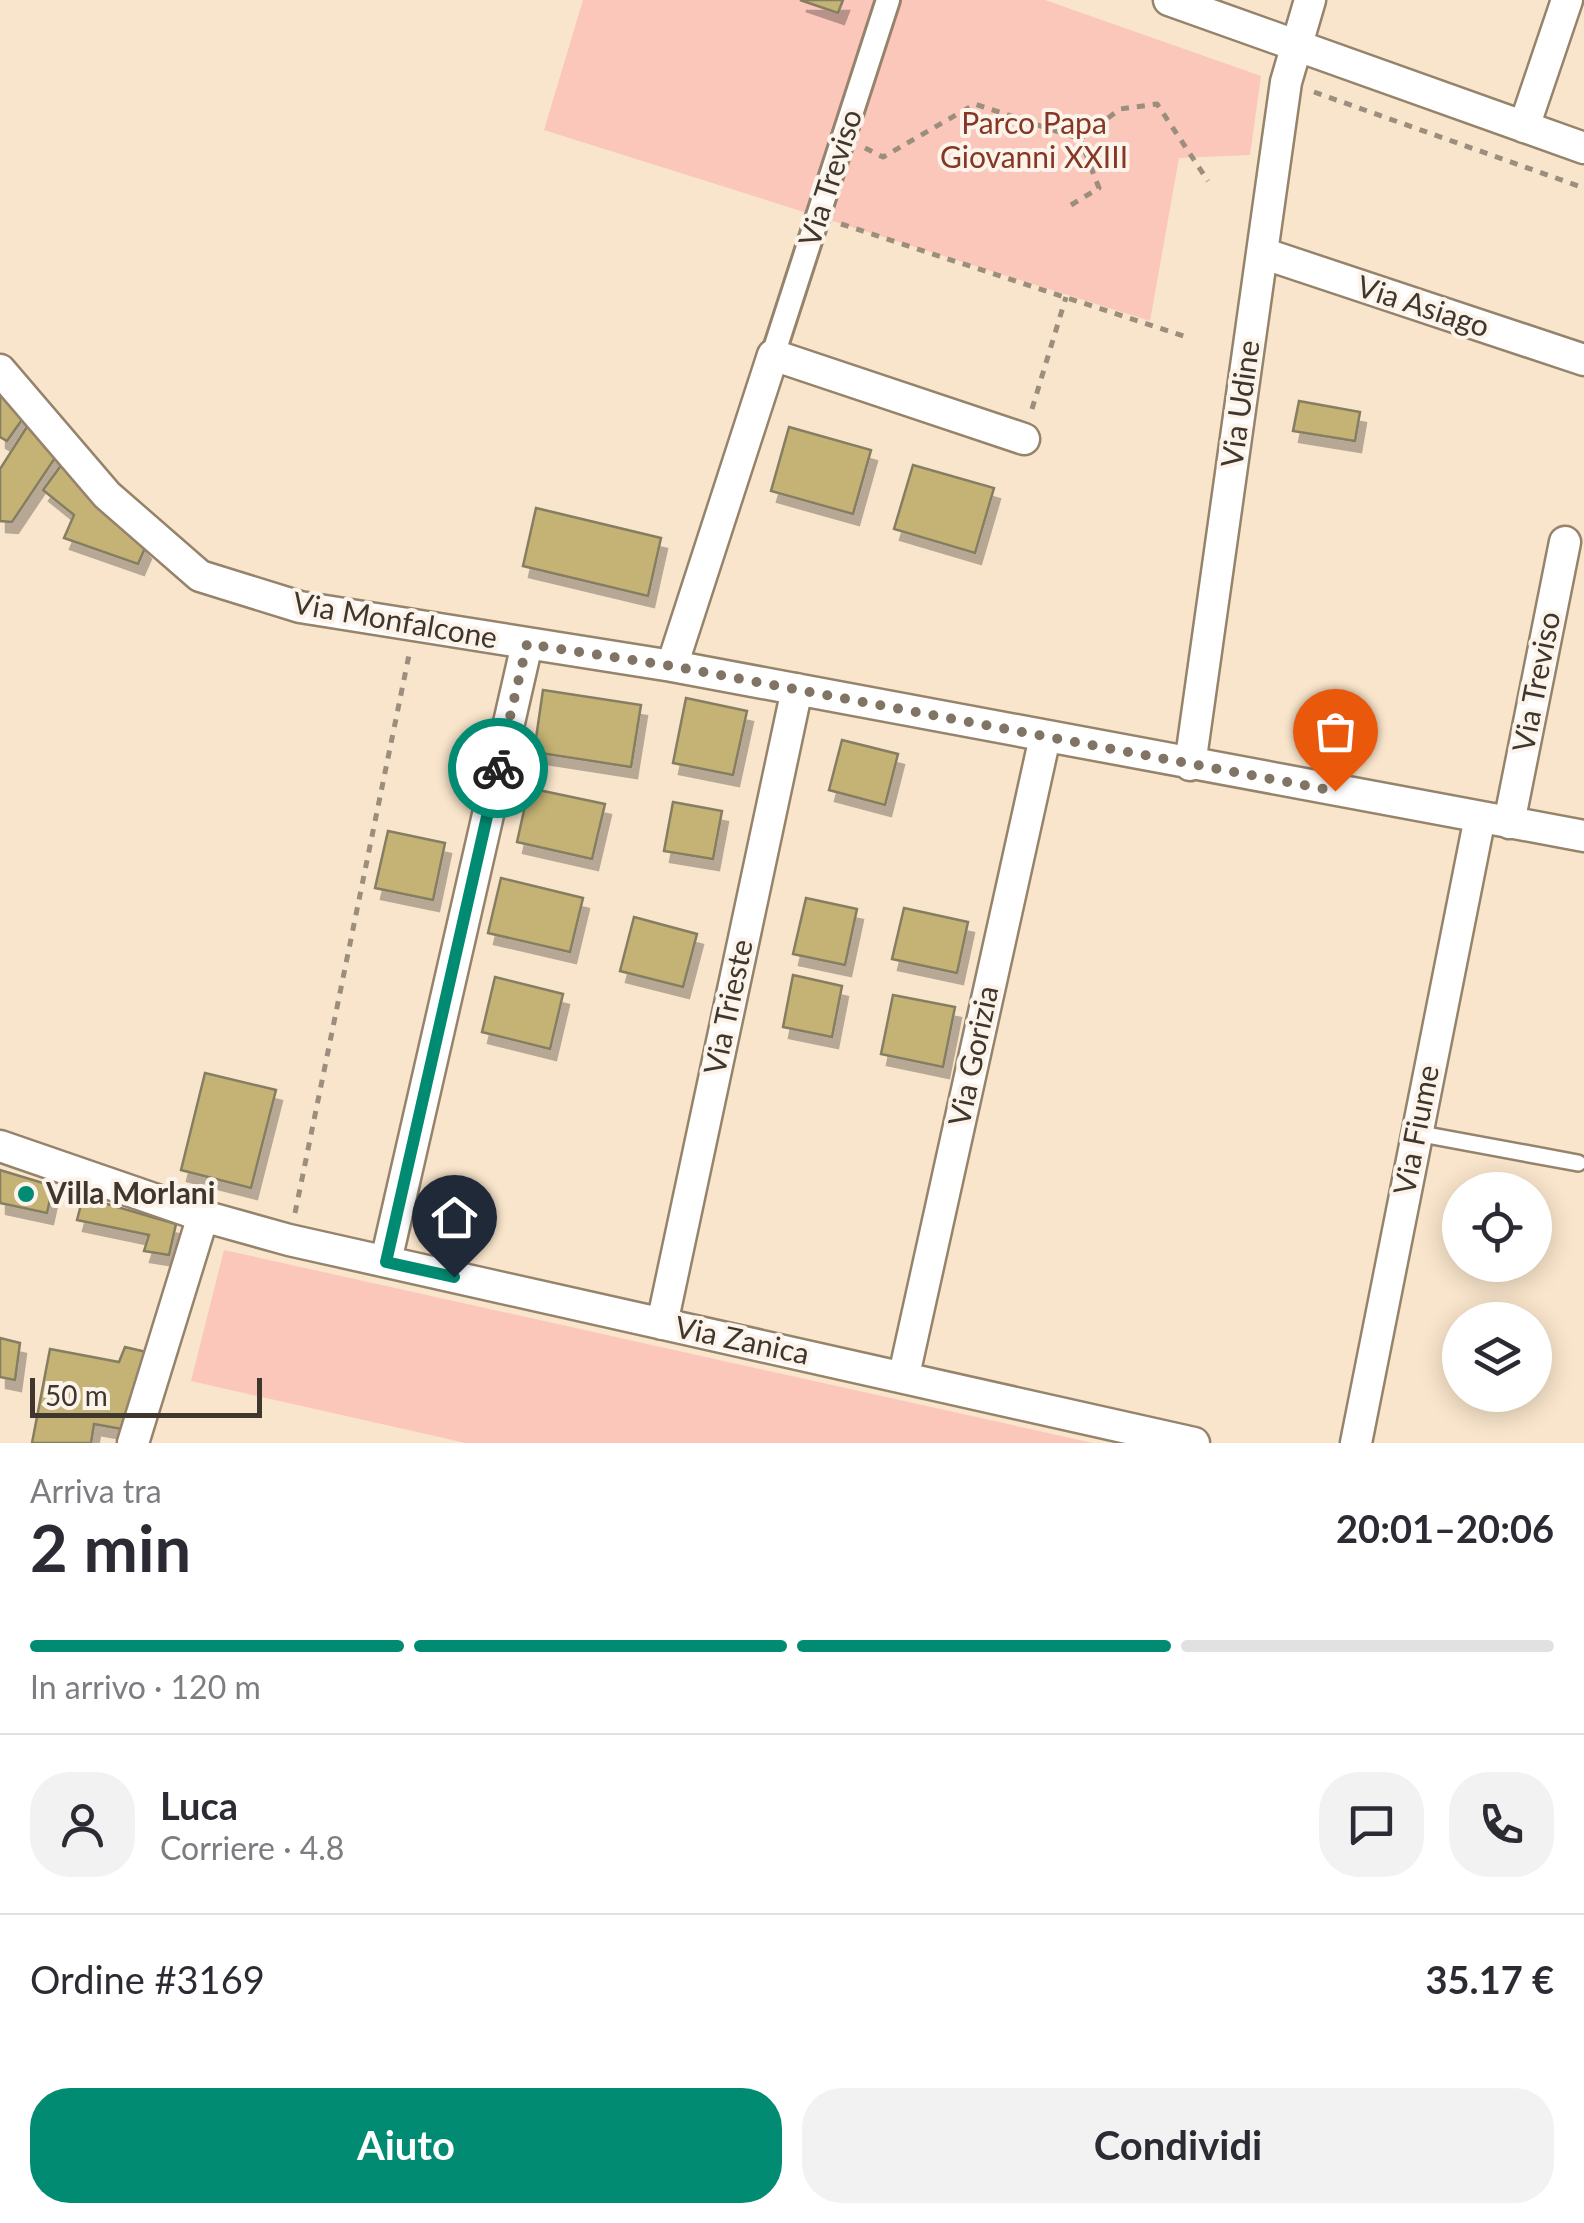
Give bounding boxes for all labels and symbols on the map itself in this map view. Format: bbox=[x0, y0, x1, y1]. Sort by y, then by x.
street label: Via Treviso bbox=[790, 104, 868, 251]
park label: Parco Papa Giovanni XXIII bbox=[940, 104, 1128, 174]
street label: Via Asiago bbox=[1353, 267, 1494, 343]
street label: Via Udine bbox=[1212, 338, 1266, 470]
street label: Via Monfalcone bbox=[290, 583, 500, 655]
street label: Via Treviso bbox=[1504, 608, 1566, 755]
pin bbox=[1293, 689, 1378, 792]
courier bbox=[448, 718, 548, 818]
street label: Via Trieste bbox=[695, 936, 759, 1077]
street label: Via Gorizia bbox=[940, 982, 1004, 1129]
street label: Via Fiume bbox=[1385, 1062, 1445, 1198]
place label: Villa Morlani bbox=[45, 1174, 215, 1210]
pin bbox=[412, 1175, 497, 1278]
marker: Villa Morlani bbox=[15, 1183, 37, 1205]
street label: Via Zanica bbox=[672, 1307, 813, 1371]
scale bar bbox=[30, 1373, 262, 1418]

